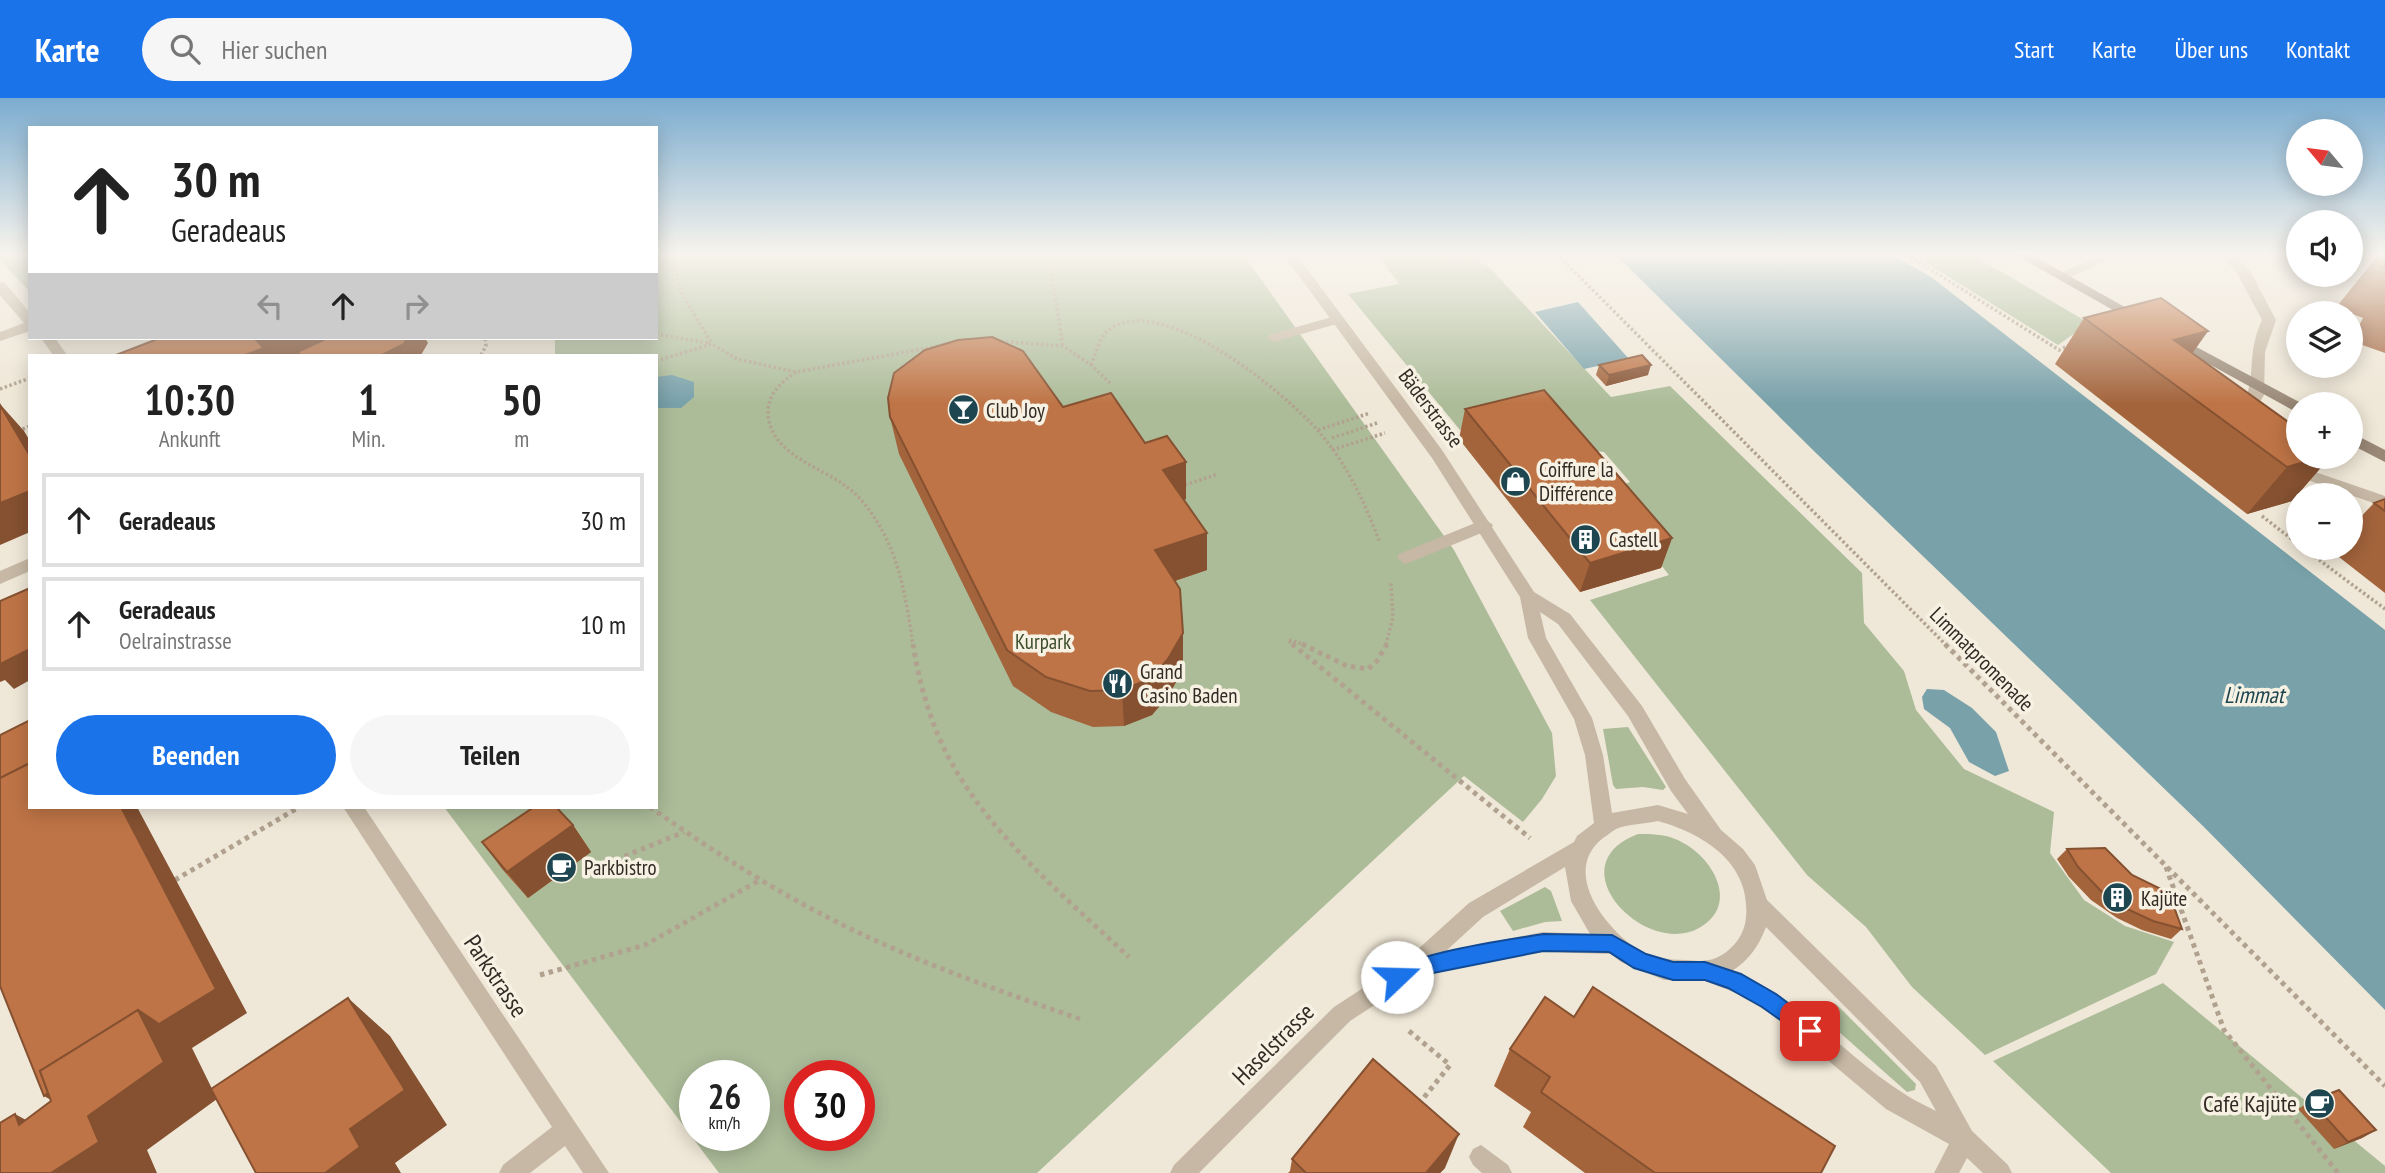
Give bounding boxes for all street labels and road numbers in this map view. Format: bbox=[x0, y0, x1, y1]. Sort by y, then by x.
street label: Bäderstrasse bbox=[1393, 363, 1469, 453]
street label: Limmatpromenade bbox=[1924, 601, 2040, 717]
street label: Parkstrasse bbox=[457, 929, 535, 1023]
street label: Haselstrasse bbox=[1226, 997, 1320, 1091]

